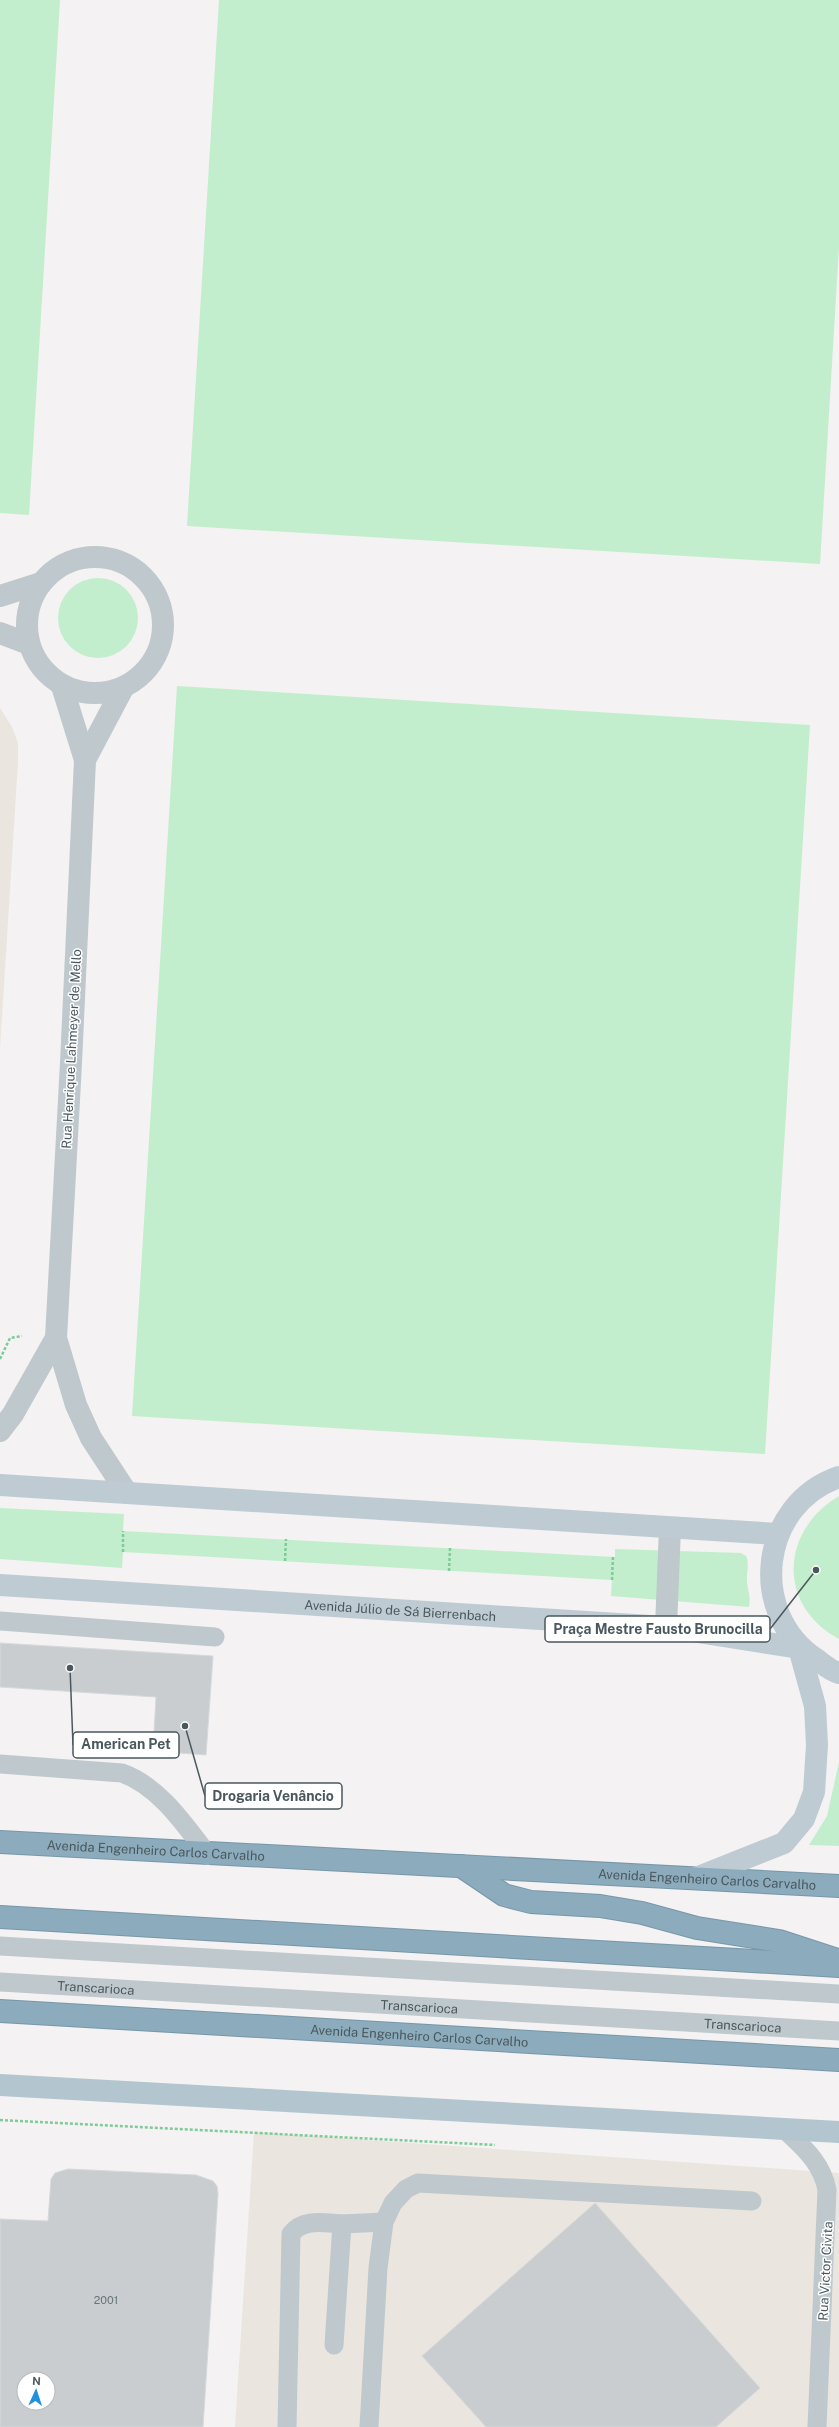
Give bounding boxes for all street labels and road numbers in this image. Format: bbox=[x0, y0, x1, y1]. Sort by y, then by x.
street label: Rua Henrique Lahmeyer de Mello bbox=[59, 949, 84, 1149]
street label: Avenida Júlio de Sá Bierrenbach bbox=[304, 1597, 497, 1624]
street label: Avenida Engenheiro Carlos Carvalho bbox=[46, 1837, 265, 1864]
street label: Avenida Engenheiro Carlos Carvalho bbox=[598, 1866, 816, 1893]
street label: Transcarioca bbox=[57, 1978, 135, 1998]
street label: Transcarioca bbox=[380, 1997, 458, 2017]
street label: Transcarioca bbox=[704, 2016, 782, 2036]
street label: Avenida Engenheiro Carlos Carvalho bbox=[310, 2022, 529, 2050]
street label: Rua Victor Civita bbox=[815, 2221, 836, 2321]

